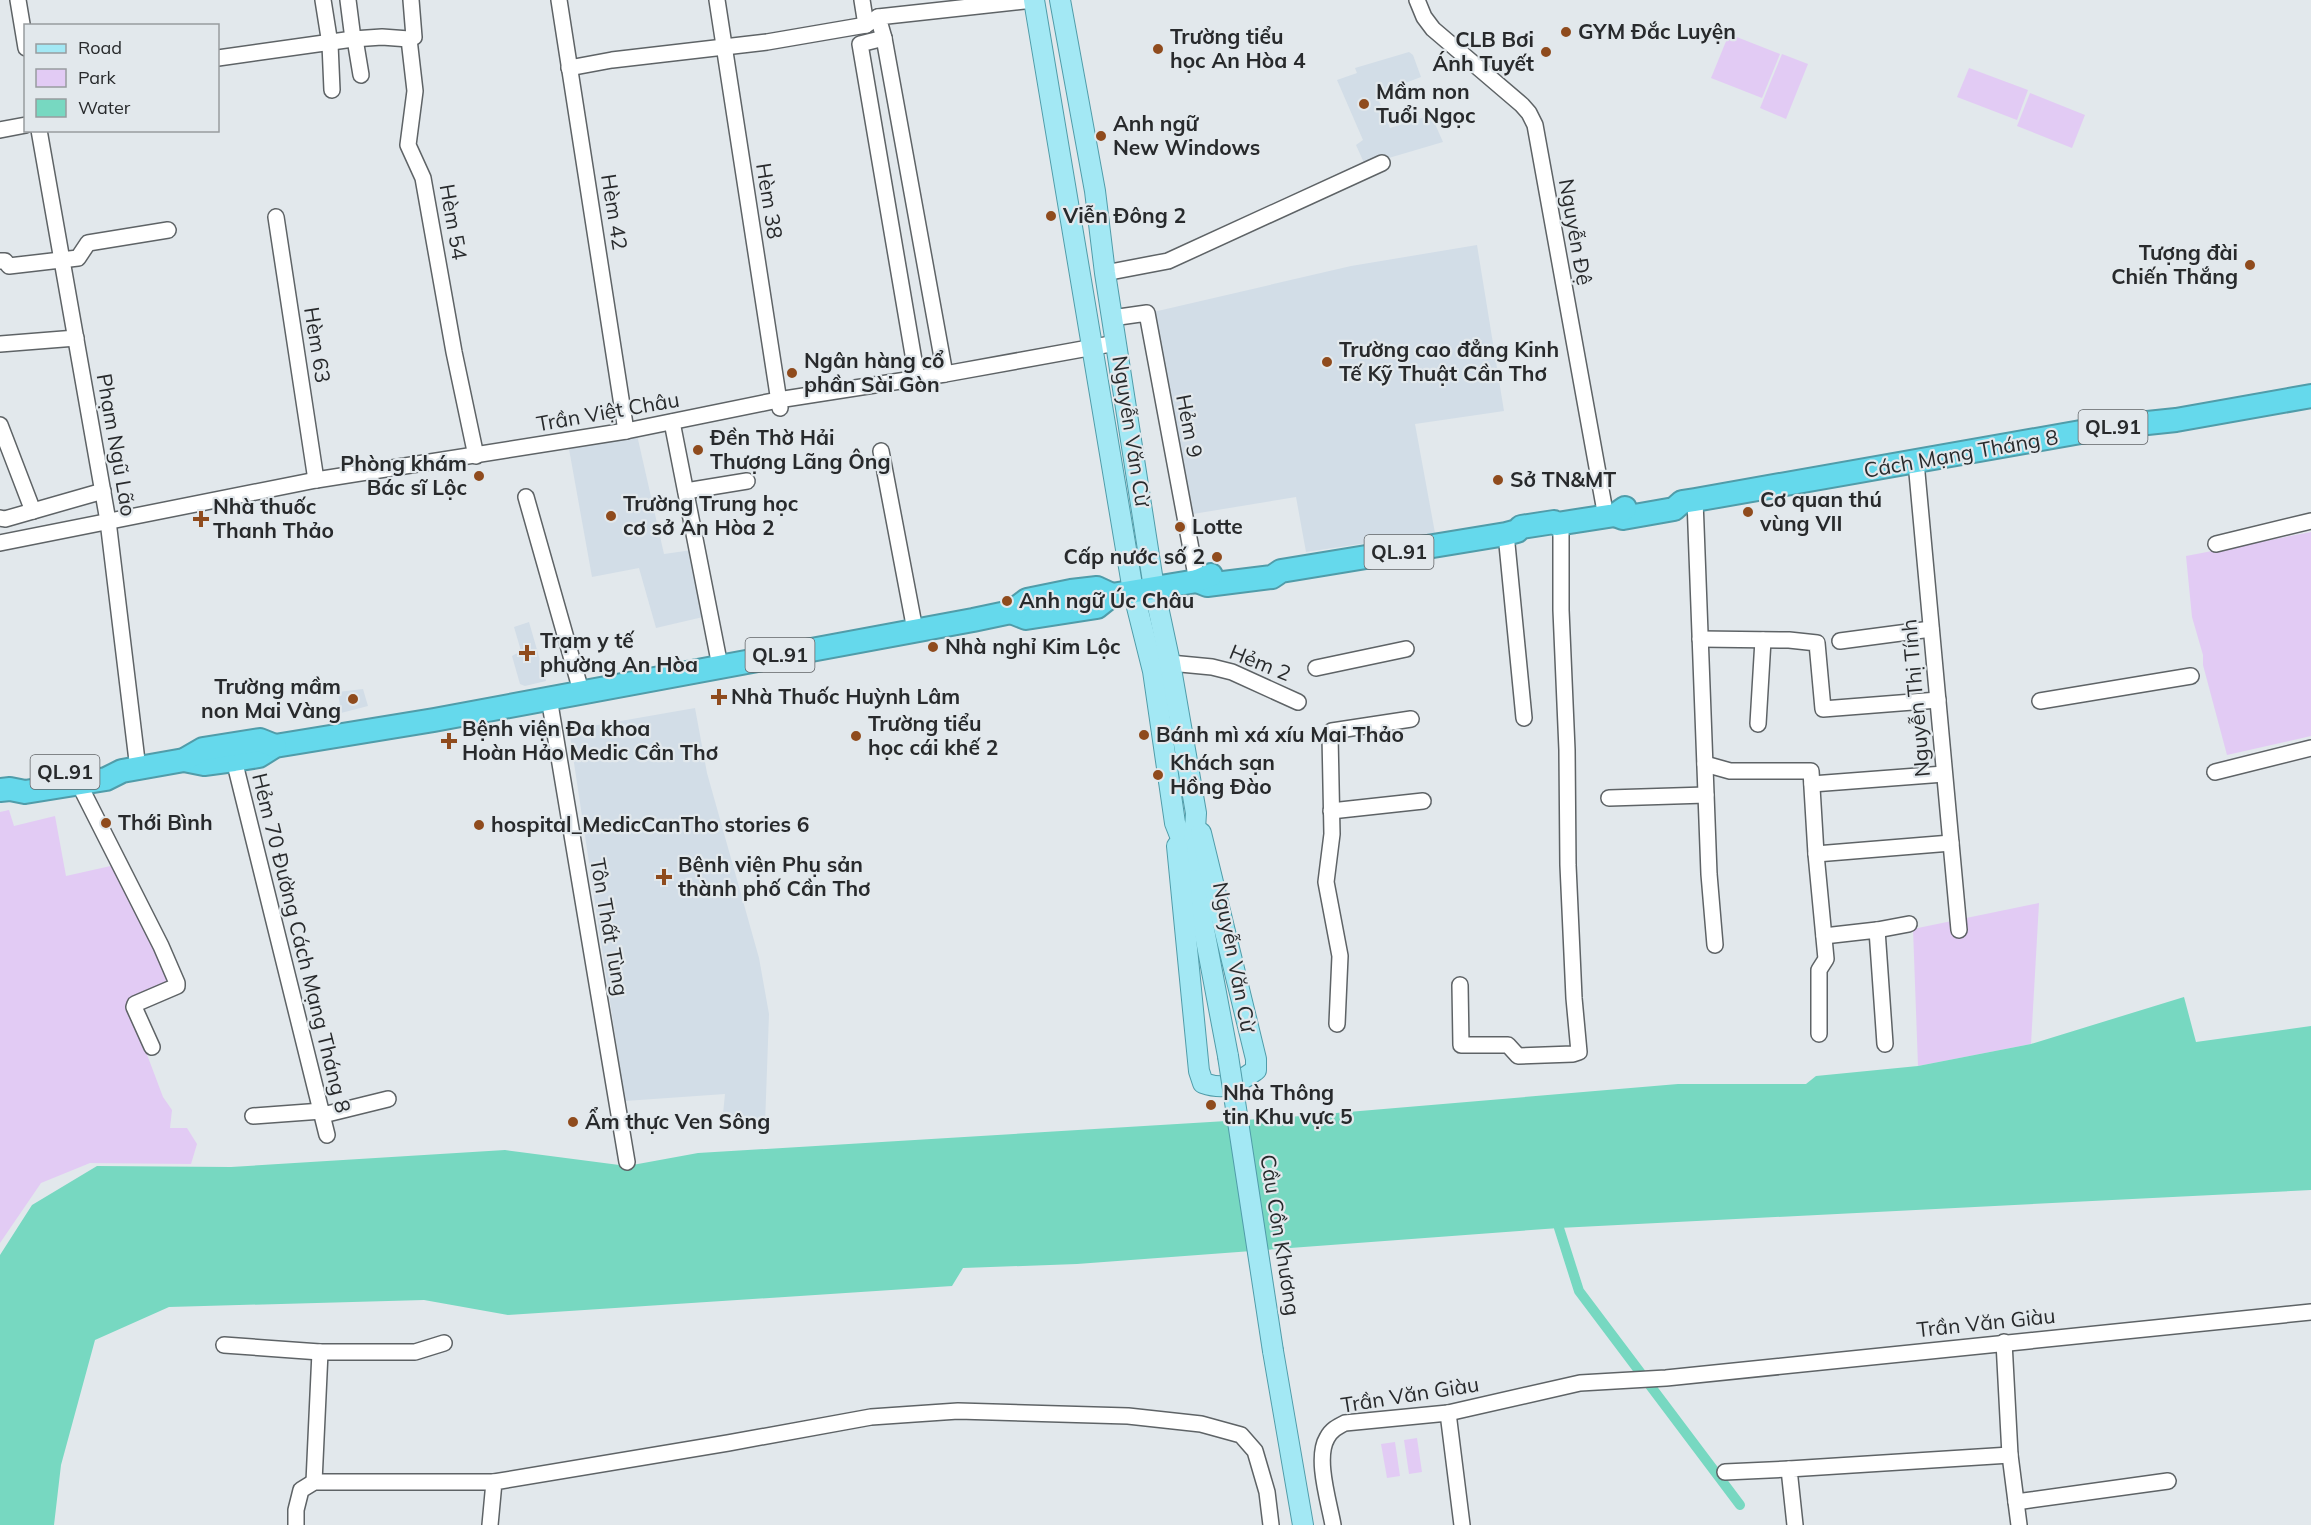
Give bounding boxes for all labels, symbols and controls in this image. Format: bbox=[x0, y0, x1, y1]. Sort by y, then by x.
place label: GYM Đắc Luyện bbox=[1578, 18, 1736, 44]
place label: Trường tiểu học An Hòa 4 bbox=[1170, 23, 1306, 73]
legend bbox=[24, 24, 219, 132]
marker: GYM Đắc Luyện bbox=[1559, 25, 1573, 39]
place label: CLB Bơi Ánh Tuyết bbox=[1433, 26, 1534, 76]
text: Road bbox=[78, 36, 122, 59]
marker: Trường tiểu học An Hòa 4 bbox=[1151, 42, 1165, 56]
marker: CLB Bơi Ánh Tuyết bbox=[1539, 45, 1553, 59]
text: Park bbox=[78, 66, 117, 89]
place label: Mầm non Tuổi Ngọc bbox=[1376, 78, 1476, 128]
text: Water bbox=[78, 96, 131, 119]
marker: Mầm non Tuổi Ngọc bbox=[1357, 97, 1371, 111]
place label: Anh ngữ New Windows bbox=[1113, 110, 1260, 160]
marker: Anh ngữ New Windows bbox=[1094, 129, 1108, 143]
street label: Hèm 38 bbox=[751, 161, 789, 241]
street label: Hèm 42 bbox=[596, 172, 634, 252]
street label: Nguyễn Đệ bbox=[1554, 176, 1598, 287]
street label: Hèm 54 bbox=[435, 182, 474, 262]
place label: Viễn Đông 2 bbox=[1062, 202, 1186, 228]
marker: Viễn Đông 2 bbox=[1044, 209, 1058, 223]
place label: Tượng đài Chiến Thắng bbox=[2111, 239, 2238, 289]
marker: Tượng đài Chiến Thắng bbox=[2243, 258, 2257, 272]
street label: Hèm 63 bbox=[299, 305, 337, 385]
place label: Trường cao đẳng Kinh Tế Kỹ Thuật Cần Thơ bbox=[1339, 336, 1559, 386]
place label: Ngân hàng cổ phần Sài Gòn bbox=[804, 347, 944, 397]
street label: Nguyễn Văn Cừ bbox=[1107, 354, 1157, 509]
marker: Trường cao đẳng Kinh Tế Kỹ Thuật Cần Thơ bbox=[1320, 355, 1334, 369]
marker: Ngân hàng cổ phần Sài Gòn bbox=[785, 366, 799, 380]
street label: Phạm Ngũ Lão bbox=[92, 371, 142, 518]
street label: Trần Việt Châu bbox=[534, 386, 681, 436]
street label: Hẻm 9 bbox=[1171, 392, 1209, 460]
road number: QL.91 bbox=[2078, 410, 2148, 444]
street label: Cách Mạng Tháng 8 bbox=[1862, 423, 2060, 483]
place label: Đền Thờ Hải Thượng Lãng Ông bbox=[709, 424, 891, 474]
marker: Đền Thờ Hải Thượng Lãng Ông bbox=[691, 443, 705, 457]
place label: Phòng khám Bác sĩ Lộc bbox=[340, 450, 467, 500]
place label: Sở TN&MT bbox=[1510, 466, 1616, 492]
marker: Phòng khám Bác sĩ Lộc bbox=[472, 469, 486, 483]
marker: Sở TN&MT bbox=[1491, 473, 1505, 487]
place label: Cơ quan thú vùng VII bbox=[1759, 486, 1882, 536]
place label: Trường Trung học cơ sở An Hòa 2 bbox=[623, 490, 798, 540]
place label: Nhà thuốc Thanh Thảo bbox=[213, 493, 334, 543]
marker: Cơ quan thú vùng VII bbox=[1741, 505, 1755, 519]
marker: Trường Trung học cơ sở An Hòa 2 bbox=[604, 509, 618, 523]
marker: Nhà thuốc Thanh Thảo bbox=[194, 512, 208, 526]
place label: Lotte bbox=[1192, 513, 1243, 539]
marker: Lotte bbox=[1173, 520, 1187, 534]
road number: QL.91 bbox=[1364, 535, 1434, 569]
place label: Cấp nước số 2 bbox=[1064, 543, 1205, 569]
marker: Cấp nước số 2 bbox=[1210, 550, 1224, 564]
place label: Anh ngữ Úc Châu bbox=[1019, 587, 1194, 613]
marker: Anh ngữ Úc Châu bbox=[1000, 594, 1014, 608]
street label: Nguyễn Thị Tính bbox=[1895, 618, 1935, 778]
place label: Trạm y tế phường An Hòa bbox=[540, 627, 698, 677]
place label: Nhà nghỉ Kim Lộc bbox=[945, 633, 1121, 659]
road number: QL.91 bbox=[746, 638, 814, 672]
street label: Hẻm 2 bbox=[1226, 638, 1295, 686]
marker: Nhà nghỉ Kim Lộc bbox=[926, 640, 940, 654]
marker: Trạm y tế phường An Hòa bbox=[518, 644, 536, 662]
place label: Trường mầm non Mai Vàng bbox=[201, 673, 341, 723]
place label: Nhà Thuốc Huỳnh Lâm bbox=[731, 683, 960, 709]
marker: Nhà Thuốc Huỳnh Lâm bbox=[712, 690, 726, 704]
marker: Trường mầm non Mai Vàng bbox=[346, 692, 360, 706]
place label: Trường tiểu học cái khế 2 bbox=[868, 710, 998, 760]
place label: Bệnh viện Đa khoa Hoàn Hảo Medic Cần Thơ bbox=[462, 715, 718, 765]
place label: Bánh mì xá xíu Mai Thảo bbox=[1156, 721, 1404, 747]
marker: Bánh mì xá xíu Mai Thảo bbox=[1137, 728, 1151, 742]
marker: Trường tiểu học cái khế 2 bbox=[849, 729, 863, 743]
marker: Bệnh viện Đa khoa Hoàn Hảo Medic Cần Thơ bbox=[440, 732, 458, 750]
place label: Khách sạn Hồng Đào bbox=[1170, 749, 1275, 799]
road number: QL.91 bbox=[31, 755, 100, 789]
marker: Khách sạn Hồng Đào bbox=[1151, 768, 1165, 782]
street label: Hẻm 70 Đường Cách Mạng Tháng 8 bbox=[247, 770, 357, 1115]
place label: Thới Bình bbox=[118, 809, 213, 835]
place label: hospital_MedicCanTho stories 6 bbox=[491, 811, 809, 837]
marker: Thới Bình bbox=[99, 816, 113, 830]
marker: hospital_MedicCanTho stories 6 bbox=[472, 818, 486, 832]
place label: Bệnh viện Phụ sản thành phố Cần Thơ bbox=[678, 851, 871, 901]
street label: Tôn Thất Tùng bbox=[585, 856, 635, 998]
marker: Bệnh viện Phụ sản thành phố Cần Thơ bbox=[655, 868, 673, 886]
street label: Nguyễn Văn Cừ bbox=[1208, 880, 1262, 1035]
place label: Nhà Thông tin Khu vực 5 bbox=[1223, 1079, 1353, 1129]
marker: Nhà Thông tin Khu vực 5 bbox=[1204, 1098, 1218, 1112]
place label: Ẩm thực Ven Sông bbox=[585, 1107, 770, 1134]
marker: Ẩm thực Ven Sông bbox=[566, 1115, 580, 1129]
street label: Cầu Cồn Khương bbox=[1255, 1152, 1307, 1317]
street label: Trần Văn Giàu bbox=[1915, 1302, 2056, 1342]
street label: Trần Văn Giàu bbox=[1339, 1370, 1481, 1418]

